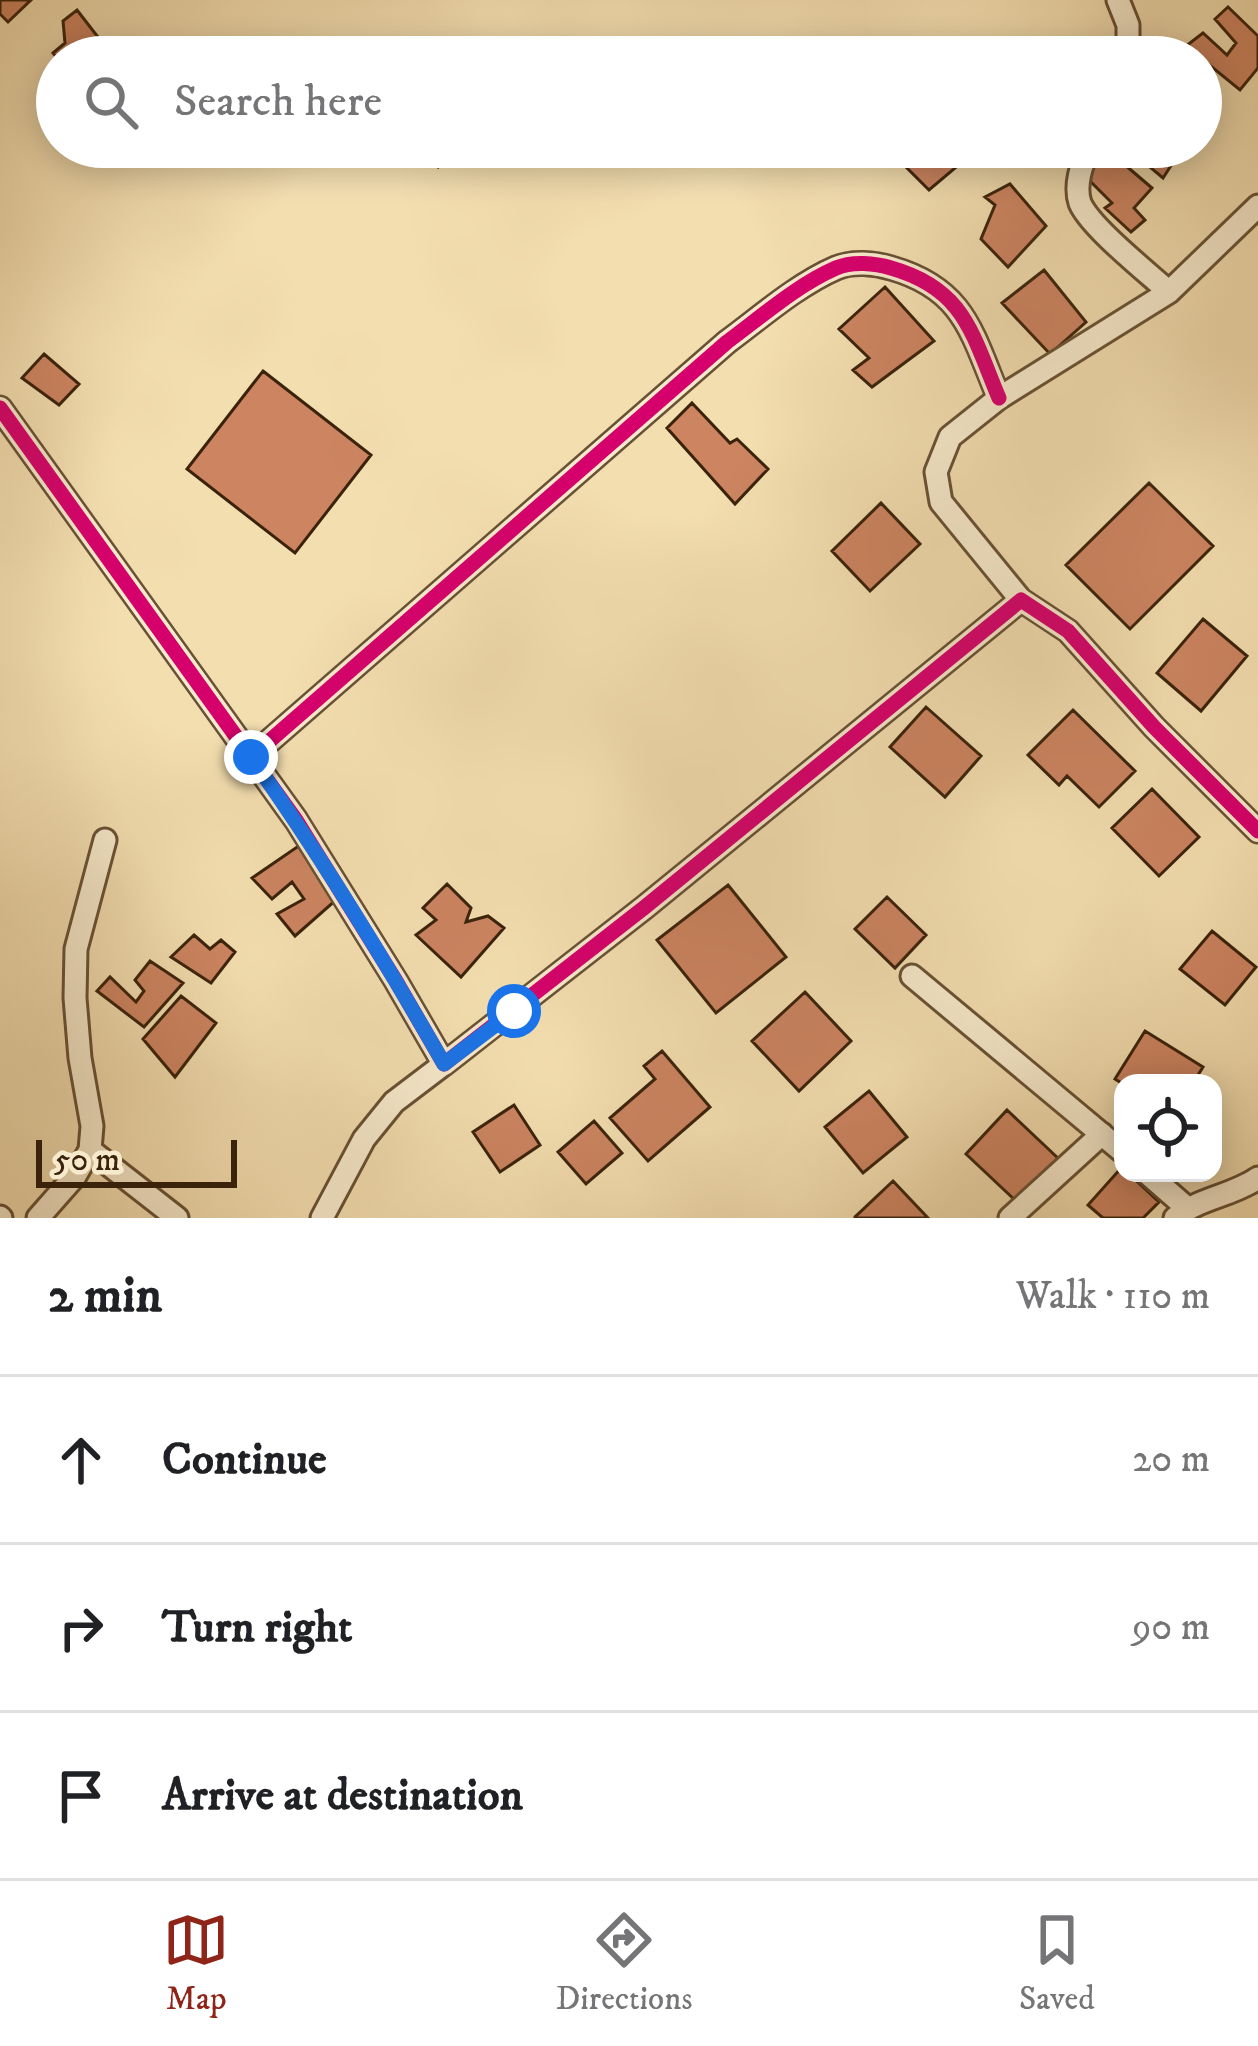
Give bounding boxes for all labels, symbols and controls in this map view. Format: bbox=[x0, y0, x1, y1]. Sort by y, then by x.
search box bbox=[36, 36, 1222, 168]
icon: search bbox=[78, 69, 144, 135]
text: Search here bbox=[174, 74, 382, 130]
route end bbox=[224, 730, 278, 784]
route start bbox=[487, 984, 541, 1038]
map controls bbox=[1114, 1074, 1222, 1182]
button: locate bbox=[1114, 1074, 1222, 1182]
scale bar bbox=[36, 1134, 237, 1187]
text: 50 m bbox=[54, 1140, 120, 1181]
text: 2 min bbox=[48, 1264, 162, 1328]
text: Walk · 110 m bbox=[1016, 1272, 1210, 1321]
icon: ahead bbox=[48, 1427, 114, 1493]
text: Continue bbox=[162, 1432, 327, 1488]
text: 20 m bbox=[1132, 1435, 1210, 1484]
icon: right bbox=[48, 1595, 114, 1661]
text: Turn right bbox=[162, 1600, 352, 1656]
text: 90 m bbox=[1132, 1603, 1210, 1652]
icon: arrive bbox=[48, 1763, 114, 1829]
text: Arrive at destination bbox=[162, 1768, 523, 1824]
tab: Map bbox=[163, 1907, 229, 2020]
tab: Directions bbox=[556, 1907, 692, 2020]
tab: Saved bbox=[1019, 1907, 1095, 2020]

